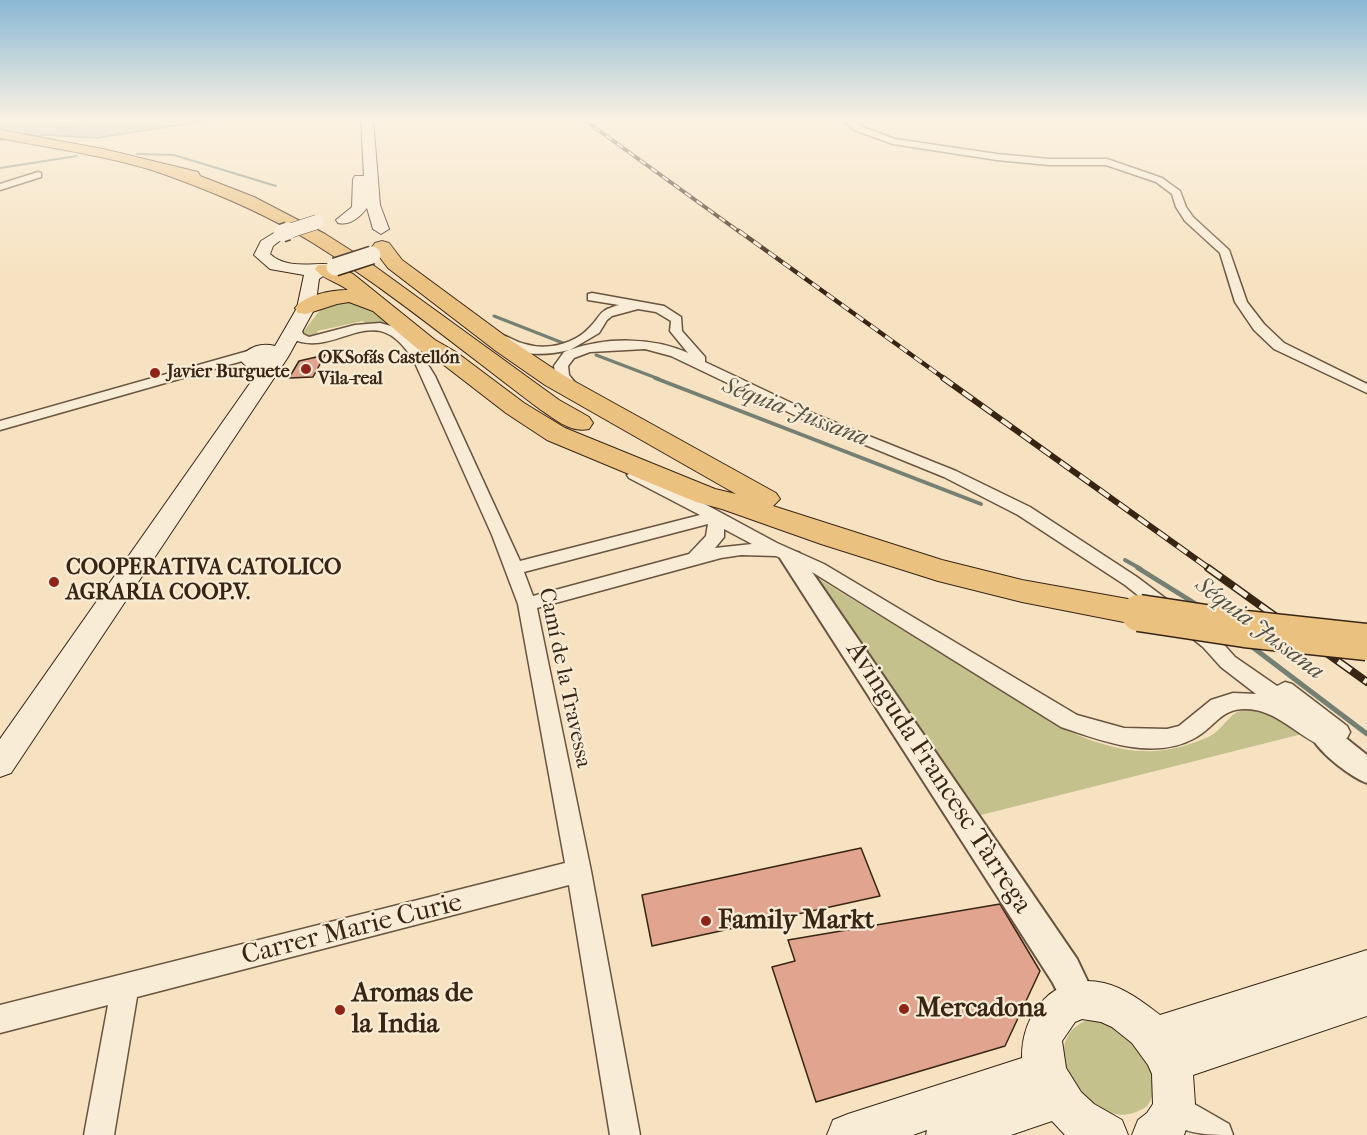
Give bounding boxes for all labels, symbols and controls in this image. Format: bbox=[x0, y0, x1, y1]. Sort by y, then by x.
place label: OKSofás Castellón Vila-real bbox=[318, 348, 460, 391]
place label: Javier Burguete bbox=[167, 362, 290, 384]
marker: OKSofás Castellón Vila-real bbox=[299, 362, 313, 376]
marker: Javier Burguete bbox=[148, 366, 162, 380]
water label: Séquia Jussana bbox=[718, 372, 872, 454]
place label: COOPERATIVA CATOLICO AGRARIA COOP.V. bbox=[66, 556, 341, 608]
water label: Séquia Jussana bbox=[1189, 571, 1329, 687]
marker: COOPERATIVA CATOLICO AGRARIA COOP.V. bbox=[47, 575, 61, 589]
street label: Camí de la Travessa bbox=[532, 586, 596, 770]
street label: Avinguda Francesc Tàrrega bbox=[838, 636, 1038, 920]
street label: Carrer Marie Curie bbox=[239, 887, 465, 973]
place label: Family Markt bbox=[718, 905, 874, 937]
marker: Family Markt bbox=[699, 914, 713, 928]
place label: Aromas de la India bbox=[352, 978, 473, 1041]
place label: Mercadona bbox=[916, 993, 1046, 1025]
marker: Mercadona bbox=[897, 1002, 911, 1016]
marker: Aromas de la India bbox=[333, 1003, 347, 1017]

